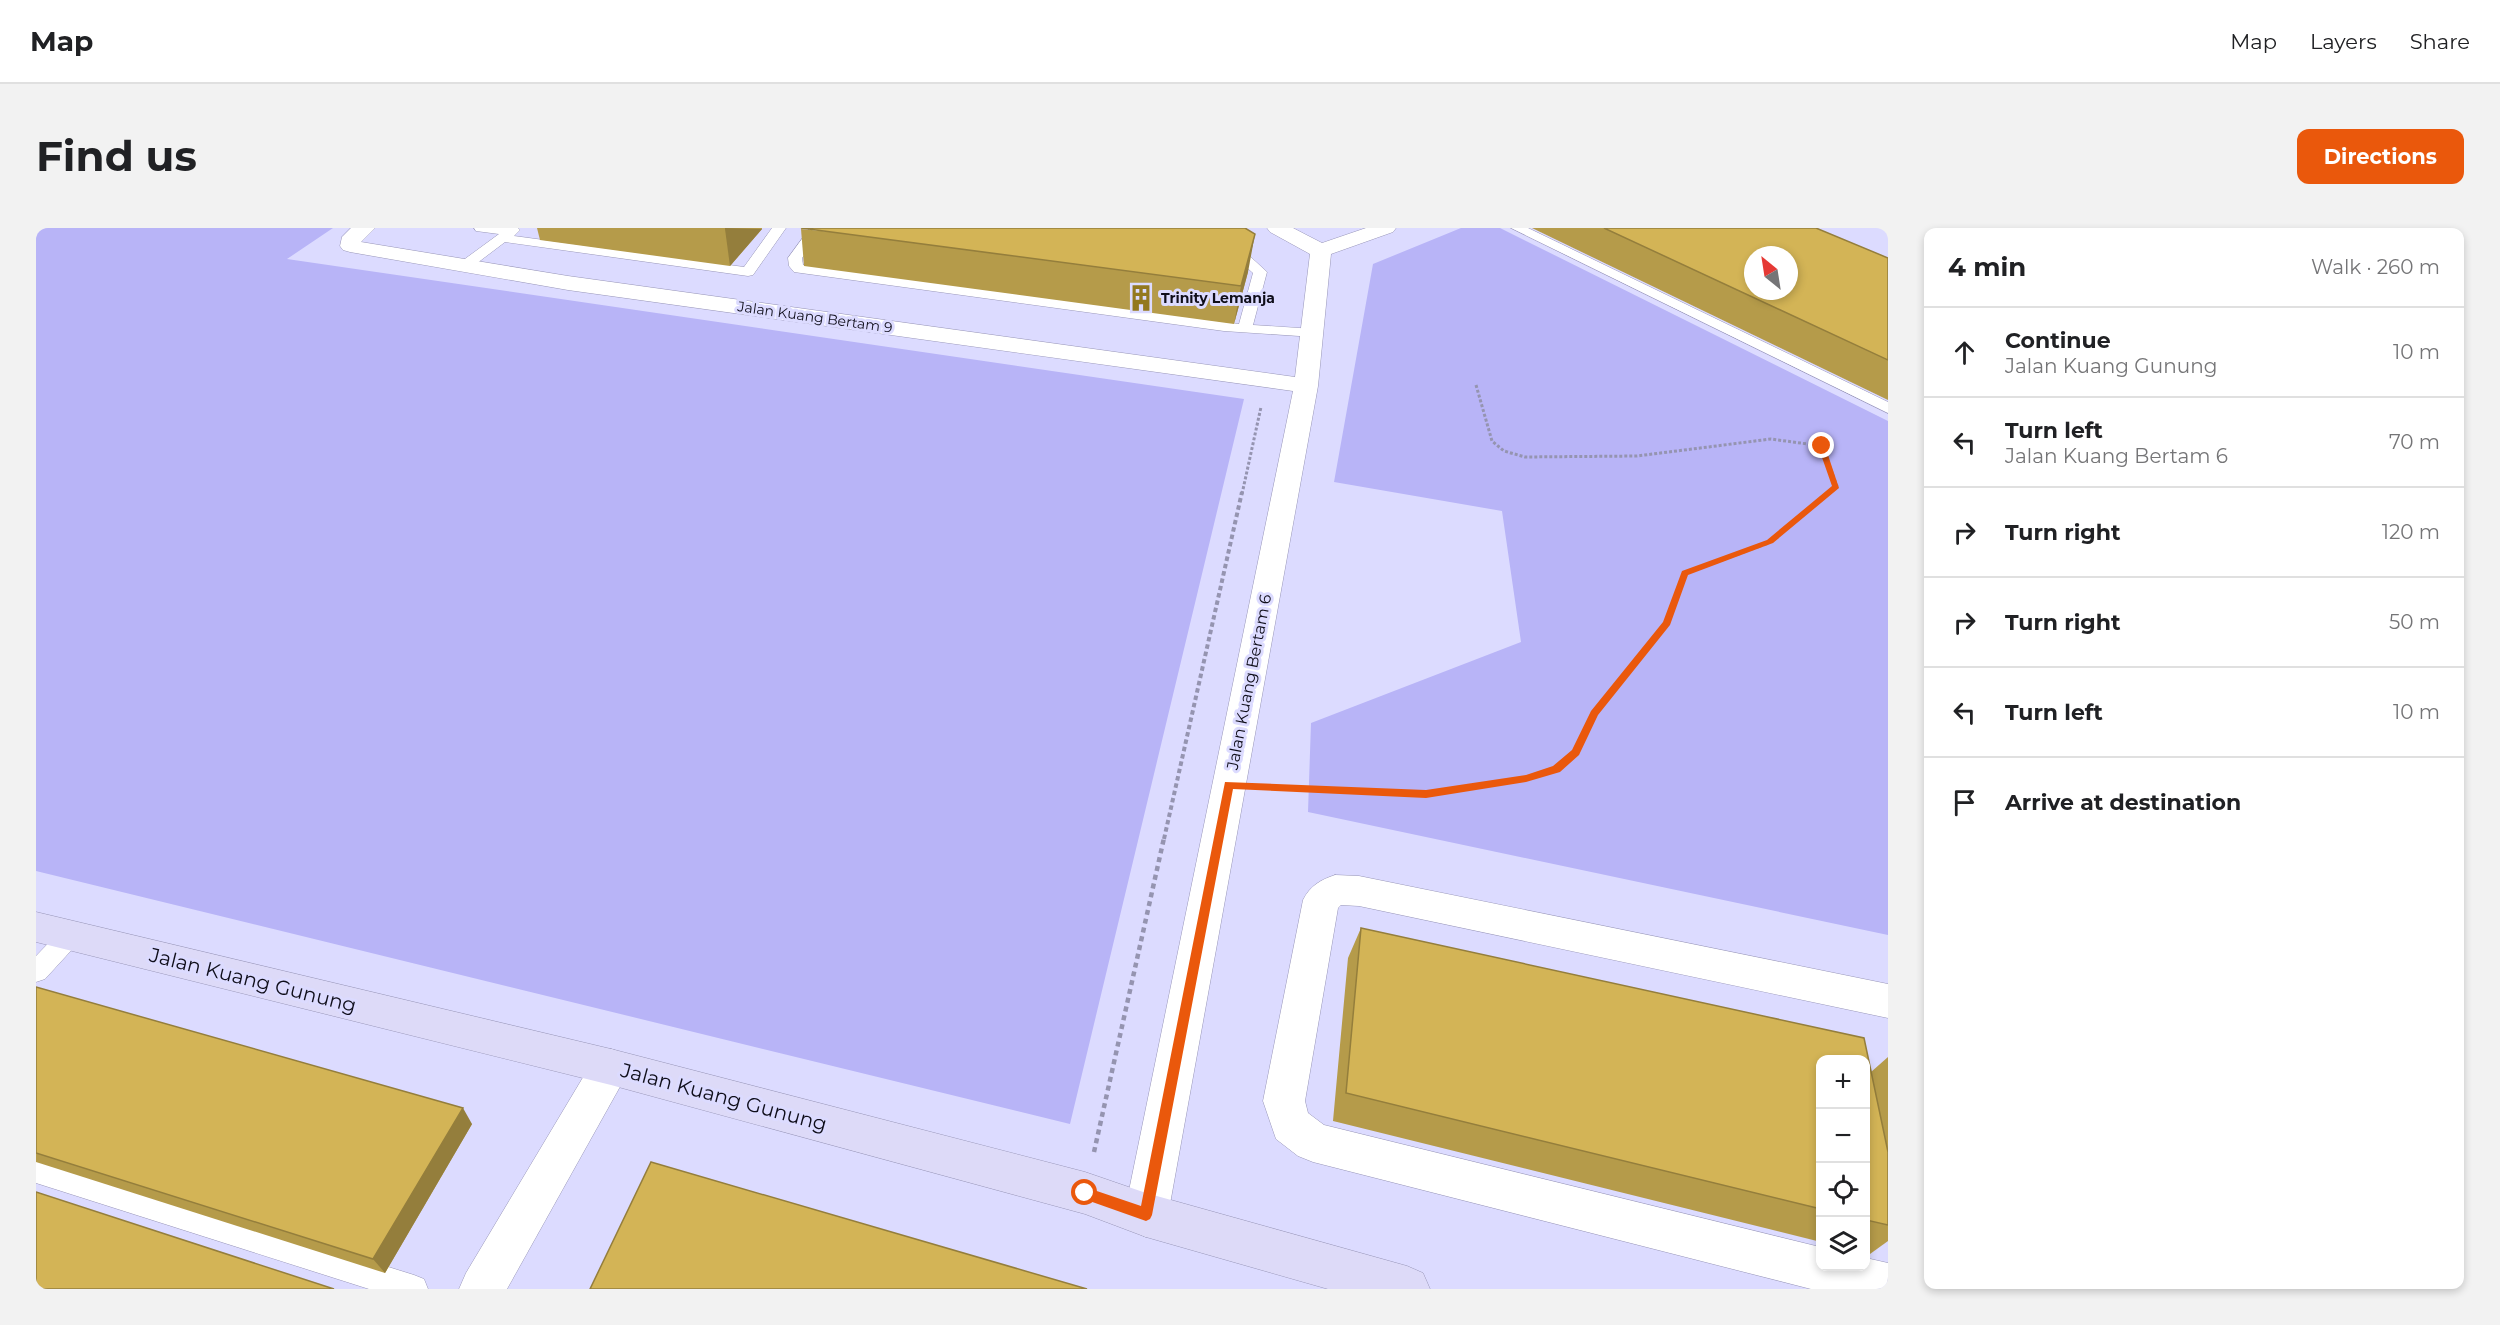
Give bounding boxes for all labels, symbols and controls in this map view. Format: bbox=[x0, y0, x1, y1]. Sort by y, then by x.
text: Map bbox=[30, 24, 93, 58]
text: Map bbox=[2230, 29, 2277, 54]
text: Layers bbox=[2310, 29, 2377, 54]
text: Share bbox=[2410, 29, 2470, 54]
button: Directions bbox=[2297, 129, 2464, 184]
text: Find us bbox=[36, 130, 197, 182]
north arrow bbox=[1744, 246, 1798, 300]
text: 4 min bbox=[1948, 251, 2026, 283]
text: Walk · 260 m bbox=[2311, 255, 2440, 279]
building icon: Trinity Lemanja bbox=[1126, 283, 1156, 313]
place label: Trinity Lemanja bbox=[1161, 289, 1275, 307]
street label: Jalan Kuang Bertam 9 bbox=[735, 297, 894, 337]
text: Continue bbox=[2005, 327, 2111, 354]
icon: ahead bbox=[1948, 336, 1981, 369]
text: 10 m bbox=[2393, 340, 2440, 364]
text: Jalan Kuang Gunung bbox=[2005, 354, 2217, 378]
text: Turn left bbox=[2005, 417, 2103, 444]
icon: left bbox=[1948, 426, 1981, 459]
text: 70 m bbox=[2389, 430, 2440, 454]
route end bbox=[1808, 432, 1834, 458]
text: Jalan Kuang Bertam 6 bbox=[2005, 444, 2228, 468]
icon: right bbox=[1948, 516, 1981, 549]
text: Turn right bbox=[2005, 519, 2120, 546]
text: 120 m bbox=[2382, 520, 2440, 544]
street label: Jalan Kuang Bertam 6 bbox=[1222, 592, 1275, 772]
icon: right bbox=[1948, 606, 1981, 639]
text: Turn right bbox=[2005, 609, 2120, 636]
text: 50 m bbox=[2389, 610, 2440, 634]
icon: left bbox=[1948, 696, 1981, 729]
text: Turn left bbox=[2005, 699, 2103, 726]
text: 10 m bbox=[2393, 700, 2440, 724]
icon: arrive bbox=[1948, 786, 1981, 819]
text: Arrive at destination bbox=[2005, 789, 2241, 816]
street label: Jalan Kuang Gunung bbox=[146, 942, 359, 1017]
map controls bbox=[1816, 1055, 1870, 1271]
button: + bbox=[1816, 1055, 1870, 1109]
street label: Jalan Kuang Gunung bbox=[617, 1058, 830, 1136]
button: − bbox=[1816, 1109, 1870, 1163]
button: locate bbox=[1816, 1163, 1870, 1217]
route start bbox=[1071, 1179, 1097, 1205]
button: layers bbox=[1816, 1217, 1870, 1271]

